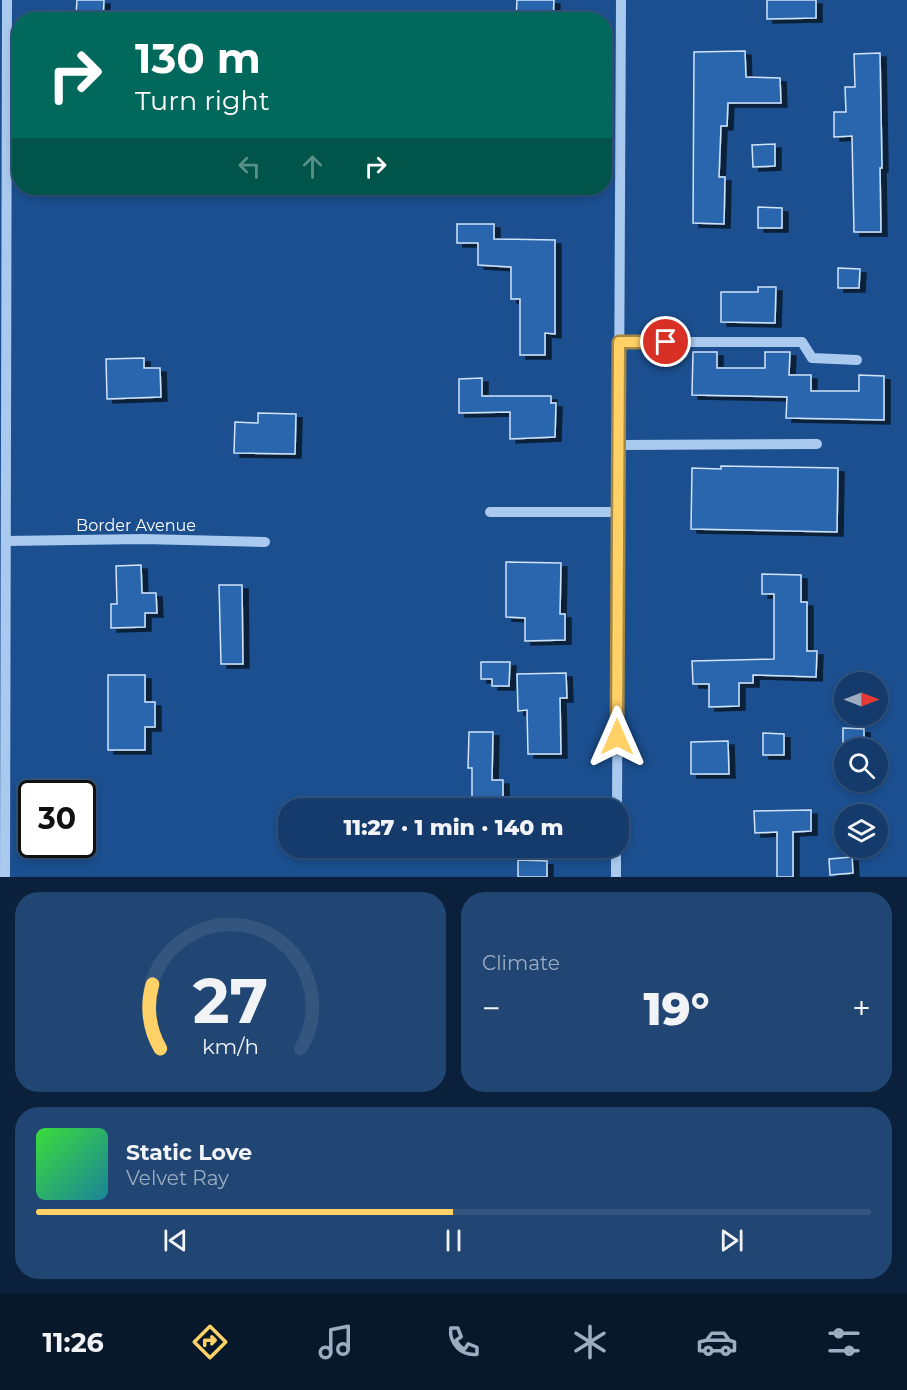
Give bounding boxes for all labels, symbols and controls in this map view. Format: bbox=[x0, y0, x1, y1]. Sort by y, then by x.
text: 130 m bbox=[135, 32, 261, 84]
icon: right bbox=[36, 36, 114, 114]
text: Turn right bbox=[135, 84, 270, 117]
icon: left bbox=[233, 150, 266, 183]
icon: ahead bbox=[296, 150, 329, 183]
icon: right bbox=[359, 150, 392, 183]
pin bbox=[640, 316, 691, 367]
icon: arrive bbox=[649, 325, 682, 358]
street label: Border Avenue bbox=[76, 516, 196, 535]
north arrow bbox=[834, 672, 888, 726]
map controls bbox=[834, 672, 888, 858]
position arrow bbox=[585, 705, 649, 769]
button: search bbox=[834, 738, 888, 792]
speed limit sign: 30 bbox=[18, 780, 96, 858]
button: layers bbox=[834, 804, 888, 858]
text: 11:27 · 1 min · 140 m bbox=[343, 814, 564, 841]
text: Climate bbox=[482, 951, 560, 975]
text: 27 bbox=[193, 963, 268, 1039]
text: 19° bbox=[643, 981, 710, 1036]
text: − bbox=[482, 988, 501, 1028]
text: + bbox=[852, 988, 871, 1028]
text: km/h bbox=[202, 1033, 259, 1059]
text: Static Love bbox=[126, 1139, 252, 1166]
text: Velvet Ray bbox=[126, 1166, 229, 1190]
icon: previous bbox=[159, 1224, 192, 1257]
icon: pause bbox=[437, 1224, 470, 1257]
icon: next bbox=[715, 1224, 748, 1257]
icon: directions bbox=[189, 1321, 231, 1363]
icon: music bbox=[315, 1321, 357, 1363]
icon: phone bbox=[442, 1321, 484, 1363]
icon: climate bbox=[569, 1321, 611, 1363]
icon: car bbox=[696, 1321, 738, 1363]
icon: filters bbox=[823, 1321, 865, 1363]
text: 11:26 bbox=[42, 1326, 104, 1359]

